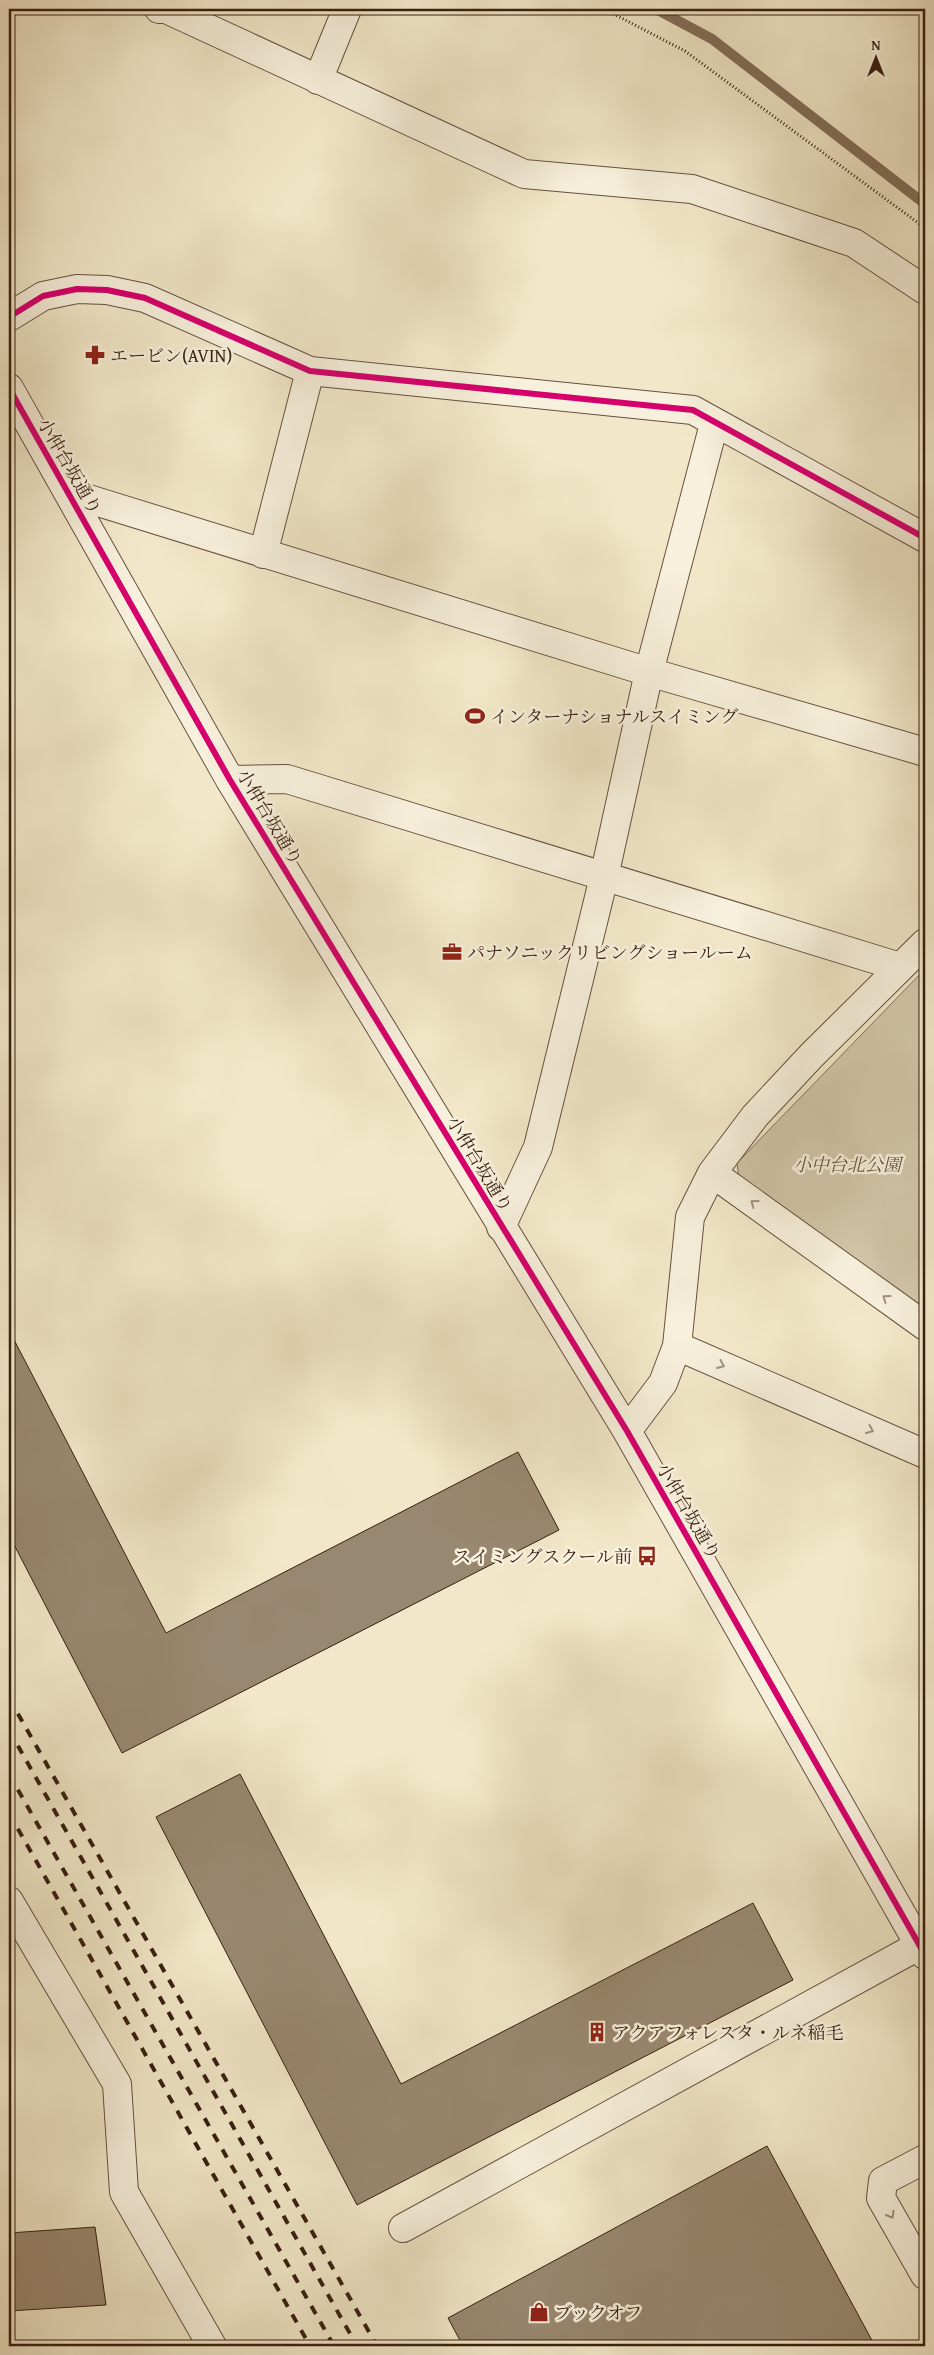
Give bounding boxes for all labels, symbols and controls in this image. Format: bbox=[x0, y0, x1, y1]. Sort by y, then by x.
north arrow bbox=[852, 32, 902, 82]
text: N bbox=[871, 35, 881, 55]
place label: エービン(AVIN) bbox=[110, 342, 232, 369]
pharmacy icon: エービン(AVIN) bbox=[84, 344, 106, 366]
street label: 小仲台坂通り bbox=[31, 412, 109, 520]
place label: インターナショナルスイミング bbox=[490, 703, 738, 730]
sports icon: インターナショナルスイミング bbox=[464, 705, 486, 727]
street label: 小仲台坂通り bbox=[231, 764, 309, 870]
place label: パナソニックリビングショールーム bbox=[467, 939, 753, 966]
office icon: パナソニックリビングショールーム bbox=[441, 941, 463, 963]
street label: 小仲台坂通り bbox=[441, 1111, 519, 1217]
park label: 小中台北公園 bbox=[793, 1151, 904, 1178]
one-way arrow bbox=[750, 1200, 760, 1209]
one-way arrow bbox=[882, 1295, 892, 1304]
one-way arrow bbox=[716, 1359, 725, 1370]
one-way arrow bbox=[865, 1424, 874, 1435]
street label: 小仲台坂通り bbox=[650, 1457, 728, 1565]
place label: スイミングスクール前 bbox=[453, 1543, 632, 1570]
bus stop icon: スイミングスクール前 bbox=[636, 1545, 658, 1567]
place label: アクアフォレスタ・ルネ稲毛 bbox=[612, 2019, 843, 2046]
building icon: アクアフォレスタ・ルネ稲毛 bbox=[586, 2021, 608, 2043]
one-way arrow bbox=[884, 2209, 894, 2218]
place label: ブックオフ bbox=[554, 2299, 642, 2326]
shop icon: ブックオフ bbox=[528, 2301, 550, 2323]

